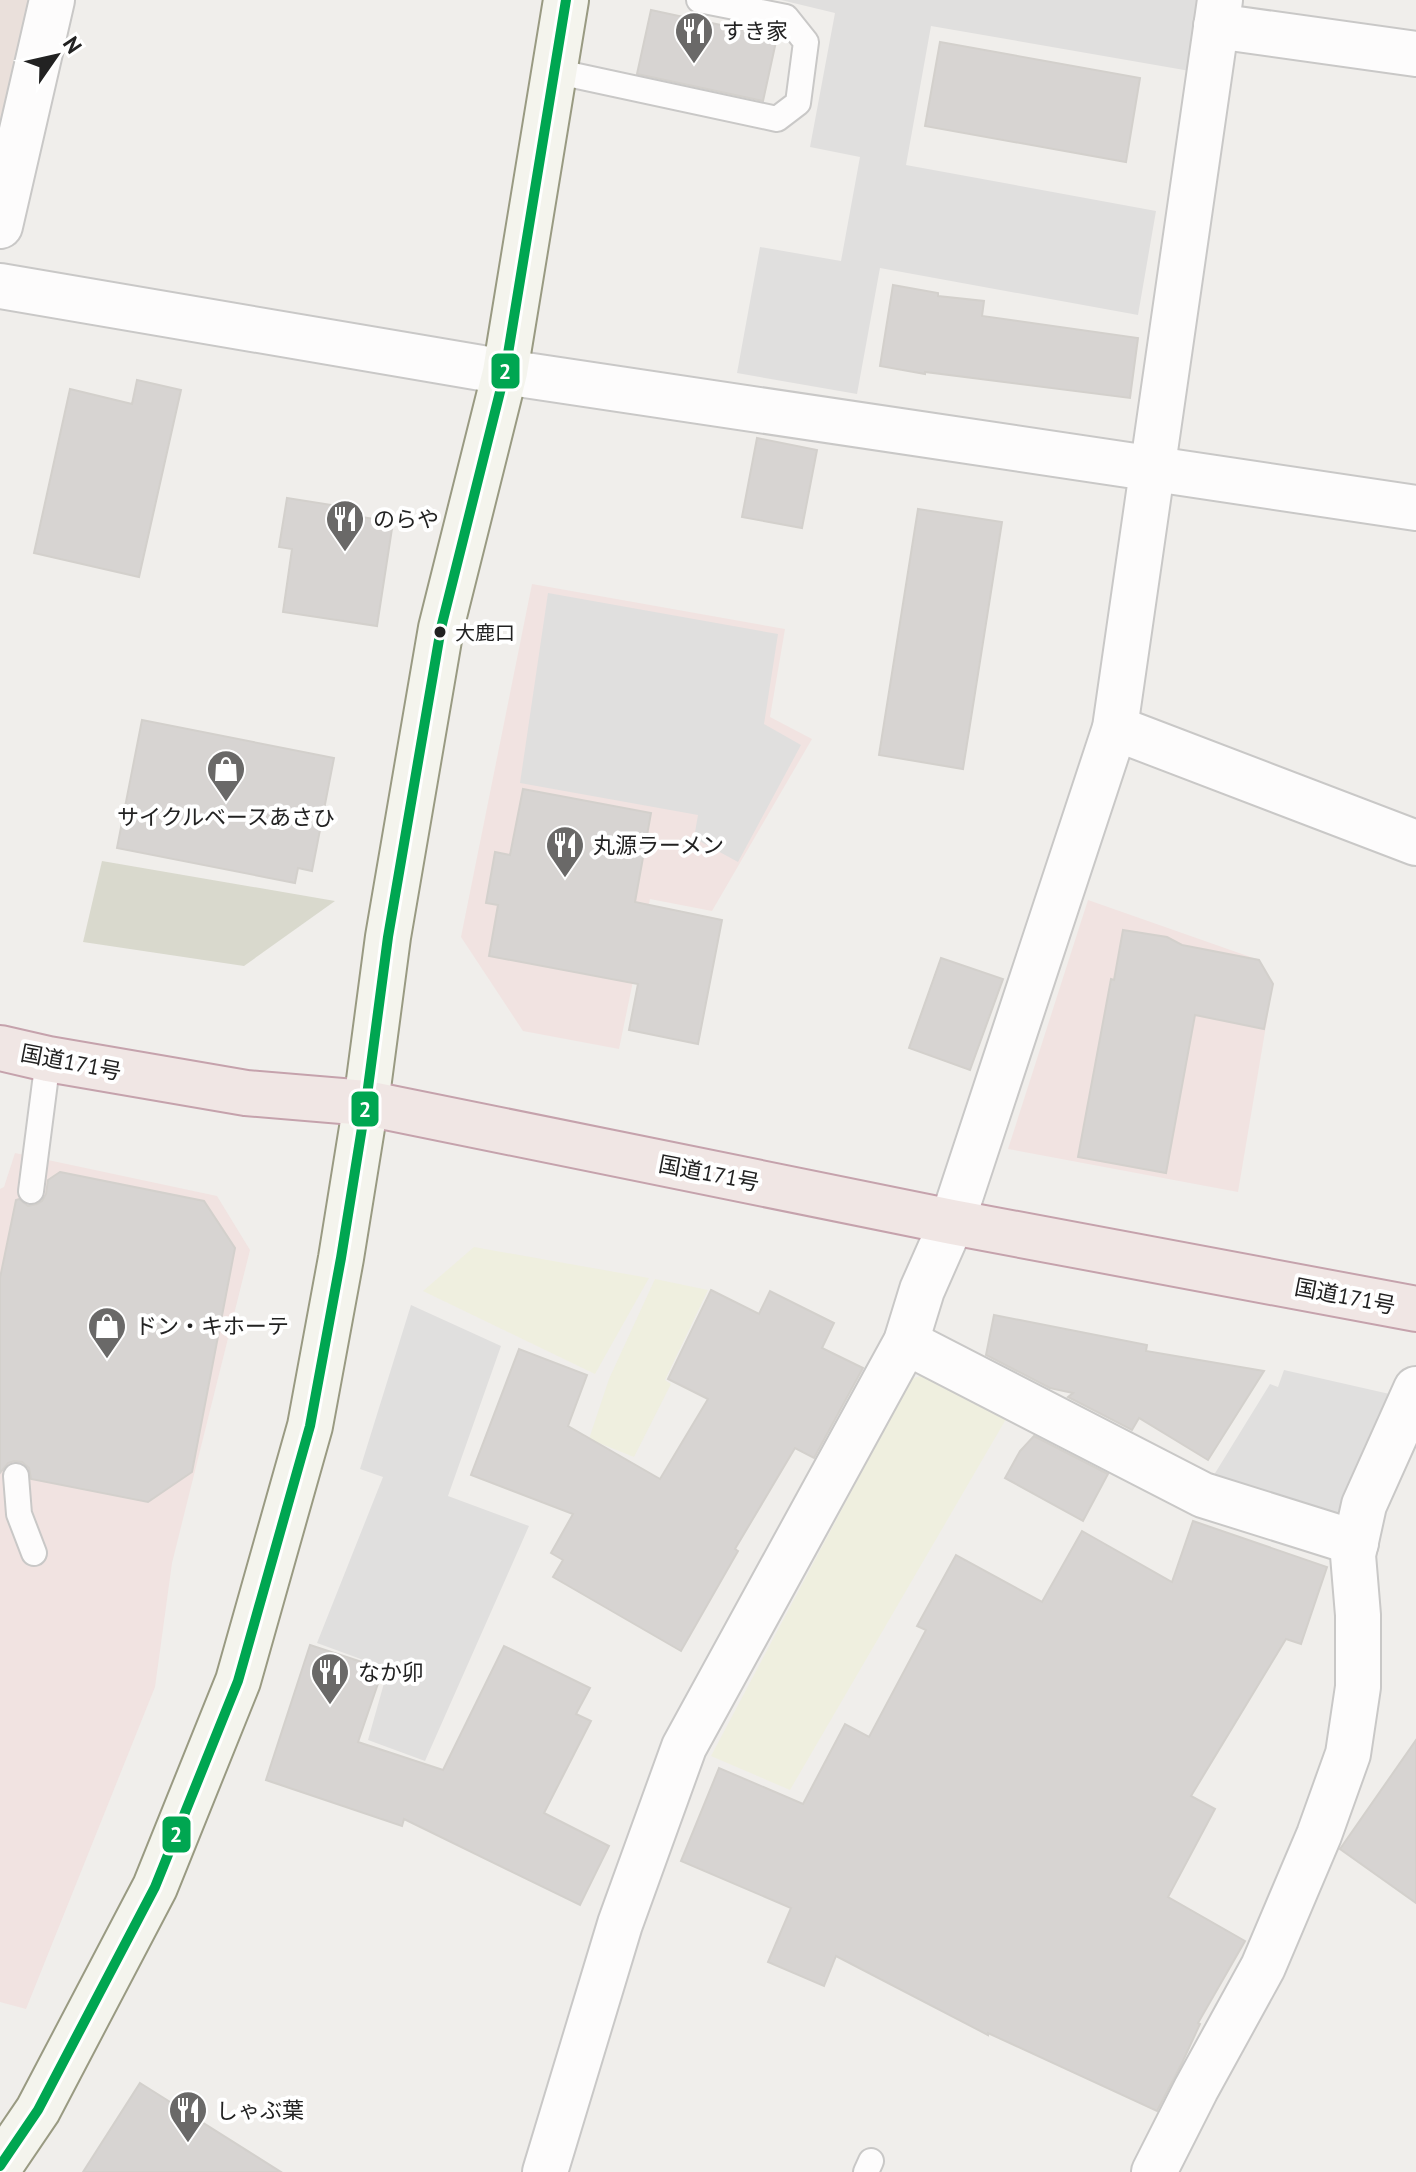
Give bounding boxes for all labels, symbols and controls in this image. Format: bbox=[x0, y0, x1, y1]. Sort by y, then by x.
restaurant icon: すき家 bbox=[673, 10, 715, 65]
north arrow bbox=[16, 16, 96, 96]
place label: すき家 bbox=[722, 17, 788, 45]
text: N bbox=[57, 31, 88, 59]
line badge: 2 bbox=[490, 352, 521, 390]
text: 2 bbox=[499, 357, 511, 385]
restaurant icon: のらや bbox=[324, 498, 366, 553]
place label: のらや bbox=[373, 505, 439, 533]
place label: 大鹿口 bbox=[455, 620, 515, 646]
marker: 大鹿口 bbox=[432, 624, 448, 640]
shop icon: サイクルベースあさひ bbox=[205, 748, 247, 803]
place label: サイクルベースあさひ bbox=[117, 803, 335, 831]
restaurant icon: 丸源ラーメン bbox=[544, 824, 586, 879]
place label: 丸源ラーメン bbox=[593, 831, 724, 859]
street label: 国道171号 bbox=[18, 1039, 124, 1085]
line badge: 2 bbox=[350, 1090, 380, 1128]
text: 2 bbox=[359, 1095, 371, 1123]
street label: 国道171号 bbox=[656, 1150, 762, 1196]
street label: 国道171号 bbox=[1292, 1273, 1398, 1319]
shop icon: ドン・キホーテ bbox=[86, 1305, 128, 1360]
place label: ドン・キホーテ bbox=[135, 1312, 289, 1340]
restaurant icon: なか卯 bbox=[309, 1651, 351, 1706]
place label: なか卯 bbox=[358, 1658, 424, 1686]
line badge: 2 bbox=[161, 1815, 192, 1854]
text: 2 bbox=[170, 1820, 182, 1848]
restaurant icon: しゃぶ葉 bbox=[167, 2089, 209, 2144]
place label: しゃぶ葉 bbox=[216, 2096, 304, 2124]

